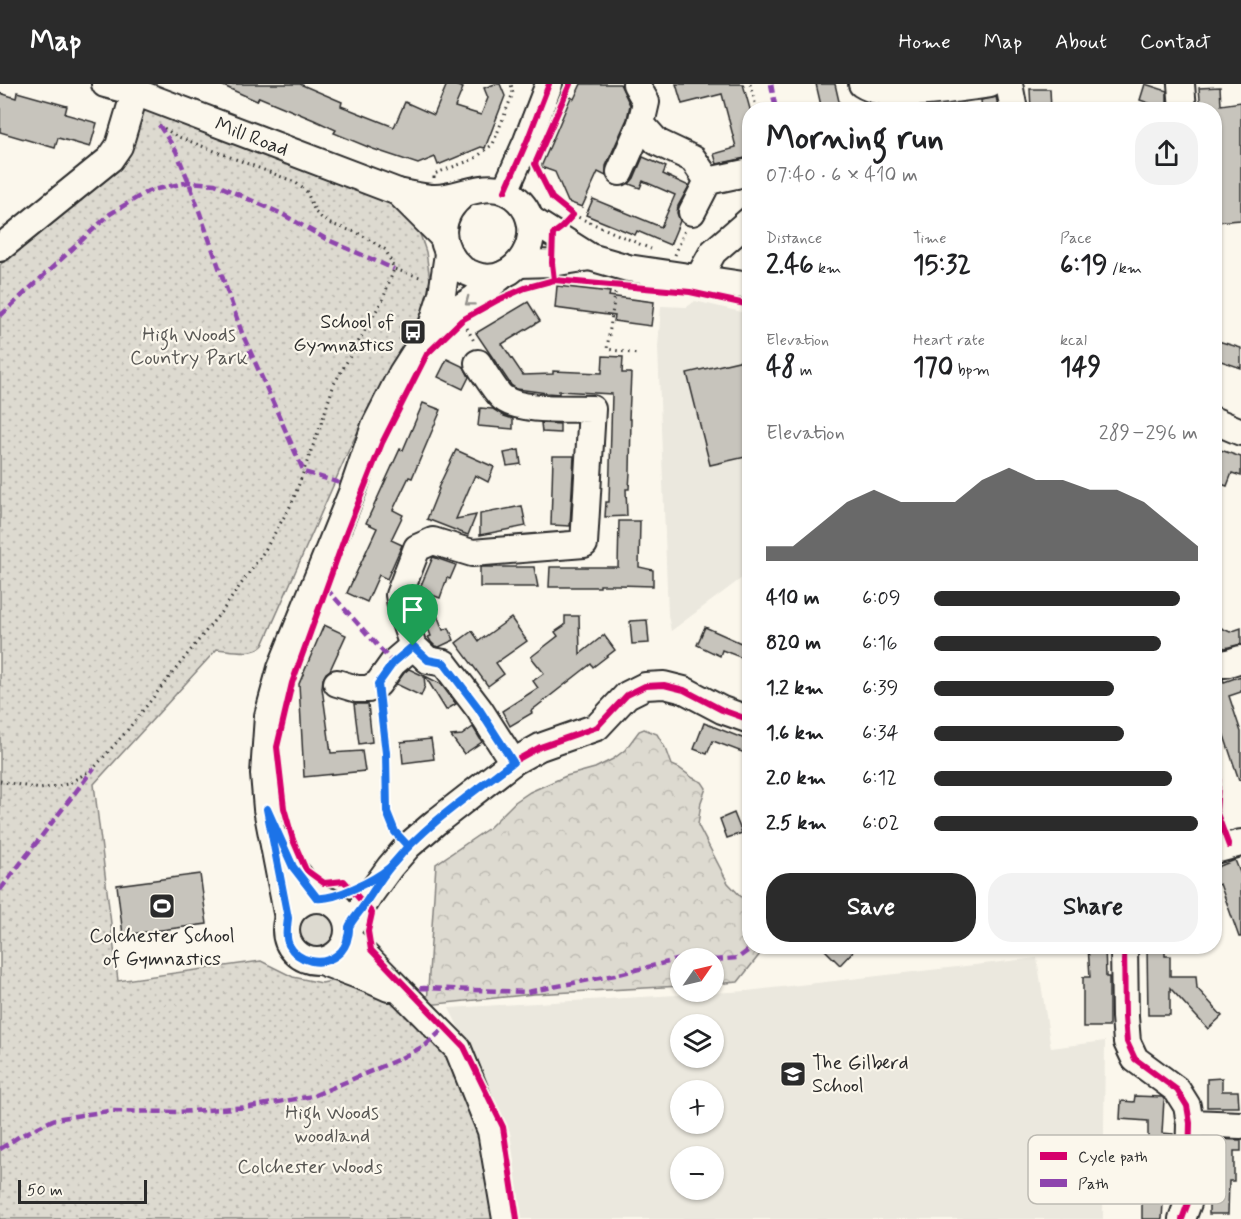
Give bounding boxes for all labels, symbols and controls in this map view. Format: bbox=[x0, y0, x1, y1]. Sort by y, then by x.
text: Map bbox=[30, 24, 81, 61]
text: Home bbox=[899, 28, 951, 56]
text: Map bbox=[984, 28, 1022, 56]
text: About bbox=[1055, 28, 1107, 56]
text: Contact bbox=[1140, 28, 1211, 56]
street label: Mill Road bbox=[211, 111, 292, 164]
text: Morning run bbox=[766, 117, 944, 161]
button: share bbox=[1135, 122, 1198, 185]
text: 07:40 · 6 × 410 m bbox=[766, 162, 918, 189]
text: Distance bbox=[766, 228, 822, 249]
text: Time bbox=[913, 228, 947, 249]
text: Pace bbox=[1060, 228, 1092, 249]
text: 2.46 bbox=[766, 249, 814, 283]
text: 15:32 bbox=[913, 249, 971, 283]
text: 6:19 bbox=[1060, 249, 1107, 283]
text: km bbox=[814, 258, 841, 279]
text: /km bbox=[1107, 258, 1142, 279]
one-way arrow bbox=[465, 295, 476, 306]
place label: School of Gymnastics bbox=[293, 309, 394, 359]
bus stop icon: School of Gymnastics bbox=[398, 317, 428, 347]
park label: High Woods Country Park bbox=[130, 322, 248, 372]
text: Elevation bbox=[766, 330, 829, 351]
text: Heart rate bbox=[913, 330, 985, 351]
text: kcal bbox=[1060, 330, 1087, 351]
text: 48 bbox=[766, 351, 795, 385]
text: 170 bbox=[913, 351, 953, 385]
text: 149 bbox=[1060, 351, 1101, 385]
text: m bbox=[795, 360, 812, 381]
text: bpm bbox=[953, 360, 990, 381]
text: Elevation bbox=[766, 420, 845, 447]
text: 289–296 m bbox=[1099, 420, 1198, 447]
pin bbox=[387, 584, 438, 646]
text: 410 m bbox=[766, 585, 820, 612]
text: 6:09 bbox=[862, 585, 901, 612]
icon: arrive bbox=[396, 593, 429, 626]
text: 820 m bbox=[766, 630, 821, 657]
text: 6:16 bbox=[862, 630, 898, 657]
text: 1.2 km bbox=[766, 675, 823, 702]
text: 6:39 bbox=[862, 675, 899, 702]
text: 1.6 km bbox=[766, 720, 824, 747]
text: 6:34 bbox=[862, 720, 899, 747]
text: 2.0 km bbox=[766, 765, 826, 792]
text: 6:12 bbox=[862, 765, 897, 792]
text: 2.5 km bbox=[766, 810, 827, 837]
text: 6:02 bbox=[862, 810, 899, 837]
button: Save bbox=[766, 873, 976, 942]
button: Share bbox=[988, 873, 1198, 942]
sports icon: Colchester School of Gymnastics bbox=[147, 891, 177, 921]
place label: Colchester School of Gymnastics bbox=[89, 923, 235, 973]
north arrow bbox=[670, 948, 724, 1002]
map controls bbox=[670, 948, 724, 1200]
button: layers bbox=[670, 1014, 724, 1068]
place label: The Gilberd School bbox=[812, 1050, 909, 1100]
school or university icon: The Gilberd School bbox=[778, 1059, 808, 1089]
button: + bbox=[670, 1080, 724, 1134]
park label: High Woods woodland bbox=[285, 1100, 379, 1150]
legend bbox=[1028, 1135, 1226, 1204]
button: − bbox=[670, 1146, 724, 1200]
text: Cycle path bbox=[1078, 1147, 1148, 1168]
park label: Colchester Woods bbox=[237, 1154, 383, 1181]
text: Path bbox=[1078, 1174, 1109, 1195]
scale bar bbox=[18, 1177, 147, 1204]
text: 50 m bbox=[27, 1180, 63, 1201]

